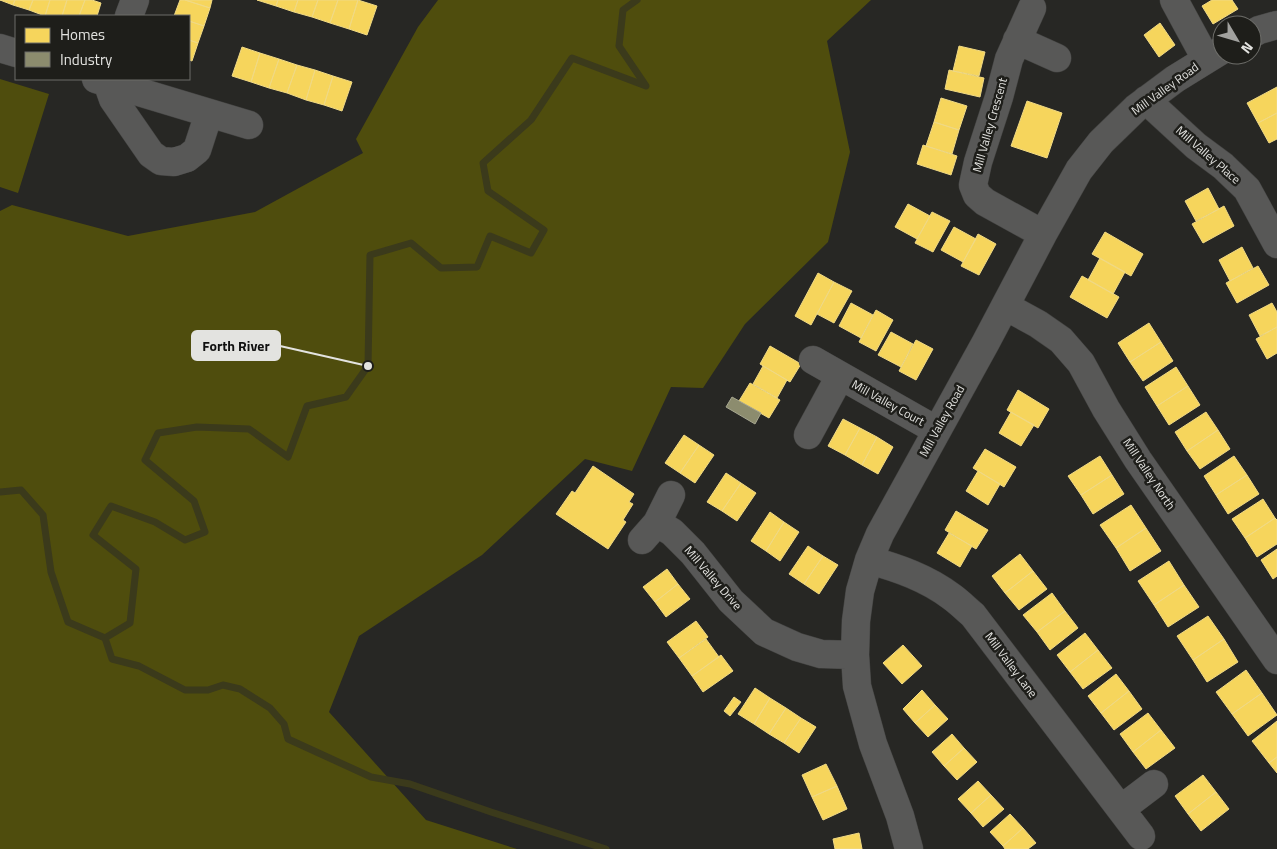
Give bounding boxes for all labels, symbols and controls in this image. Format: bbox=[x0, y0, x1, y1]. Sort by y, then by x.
legend bbox=[15, 15, 190, 80]
north arrow bbox=[1212, 15, 1262, 65]
text: Homes bbox=[60, 23, 105, 46]
text: N bbox=[1236, 38, 1259, 59]
text: Industry bbox=[60, 48, 112, 71]
street label: Mill Valley Road bbox=[1127, 58, 1202, 120]
street label: Mill Valley Crescent bbox=[967, 75, 1012, 174]
street label: Mill Valley Place bbox=[1172, 121, 1245, 188]
callout: Forth River bbox=[192, 331, 280, 360]
text: Forth River bbox=[202, 335, 270, 356]
street label: Mill Valley Court bbox=[848, 375, 929, 431]
street label: Mill Valley Road bbox=[914, 381, 969, 460]
street label: Mill Valley North bbox=[1118, 434, 1180, 513]
street label: Mill Valley Drive bbox=[680, 541, 747, 614]
street label: Mill Valley Lane bbox=[980, 628, 1042, 701]

